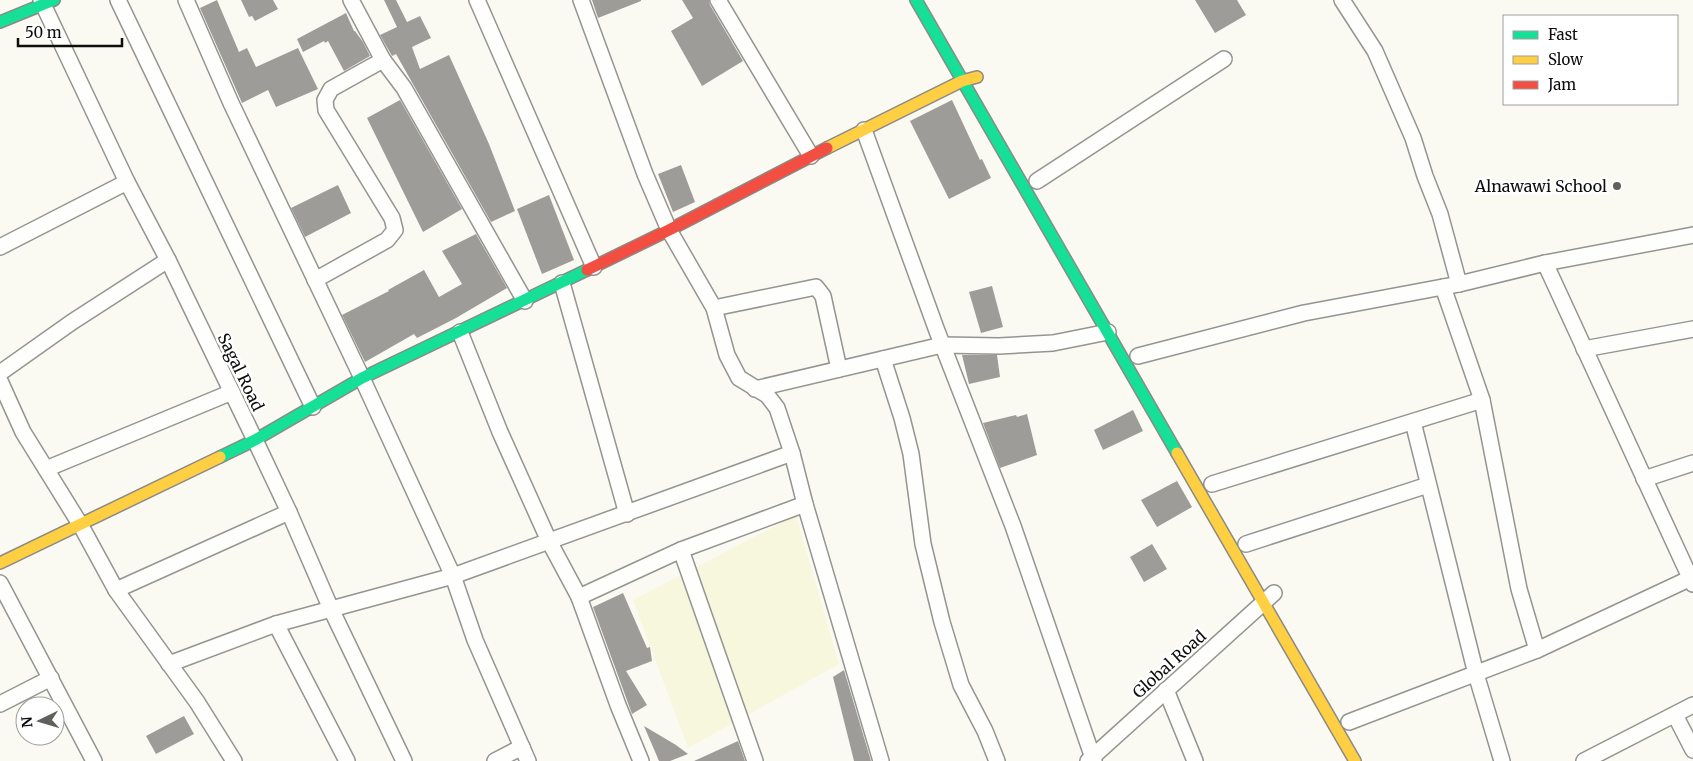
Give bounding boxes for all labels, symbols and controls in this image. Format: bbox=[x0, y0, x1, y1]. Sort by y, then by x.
scale bar bbox=[18, 15, 121, 47]
legend bbox=[1503, 15, 1678, 105]
text: 50 m bbox=[25, 23, 62, 42]
text: Fast bbox=[1548, 25, 1578, 44]
text: Slow bbox=[1548, 50, 1583, 69]
text: Jam bbox=[1547, 75, 1576, 94]
place label: Alnawawi School bbox=[1474, 176, 1607, 196]
marker: Alnawawi School bbox=[1611, 180, 1623, 192]
street label: Sagal Road bbox=[214, 330, 269, 415]
street label: Global Road bbox=[1128, 626, 1210, 702]
north arrow bbox=[15, 696, 65, 746]
text: N bbox=[18, 716, 36, 728]

